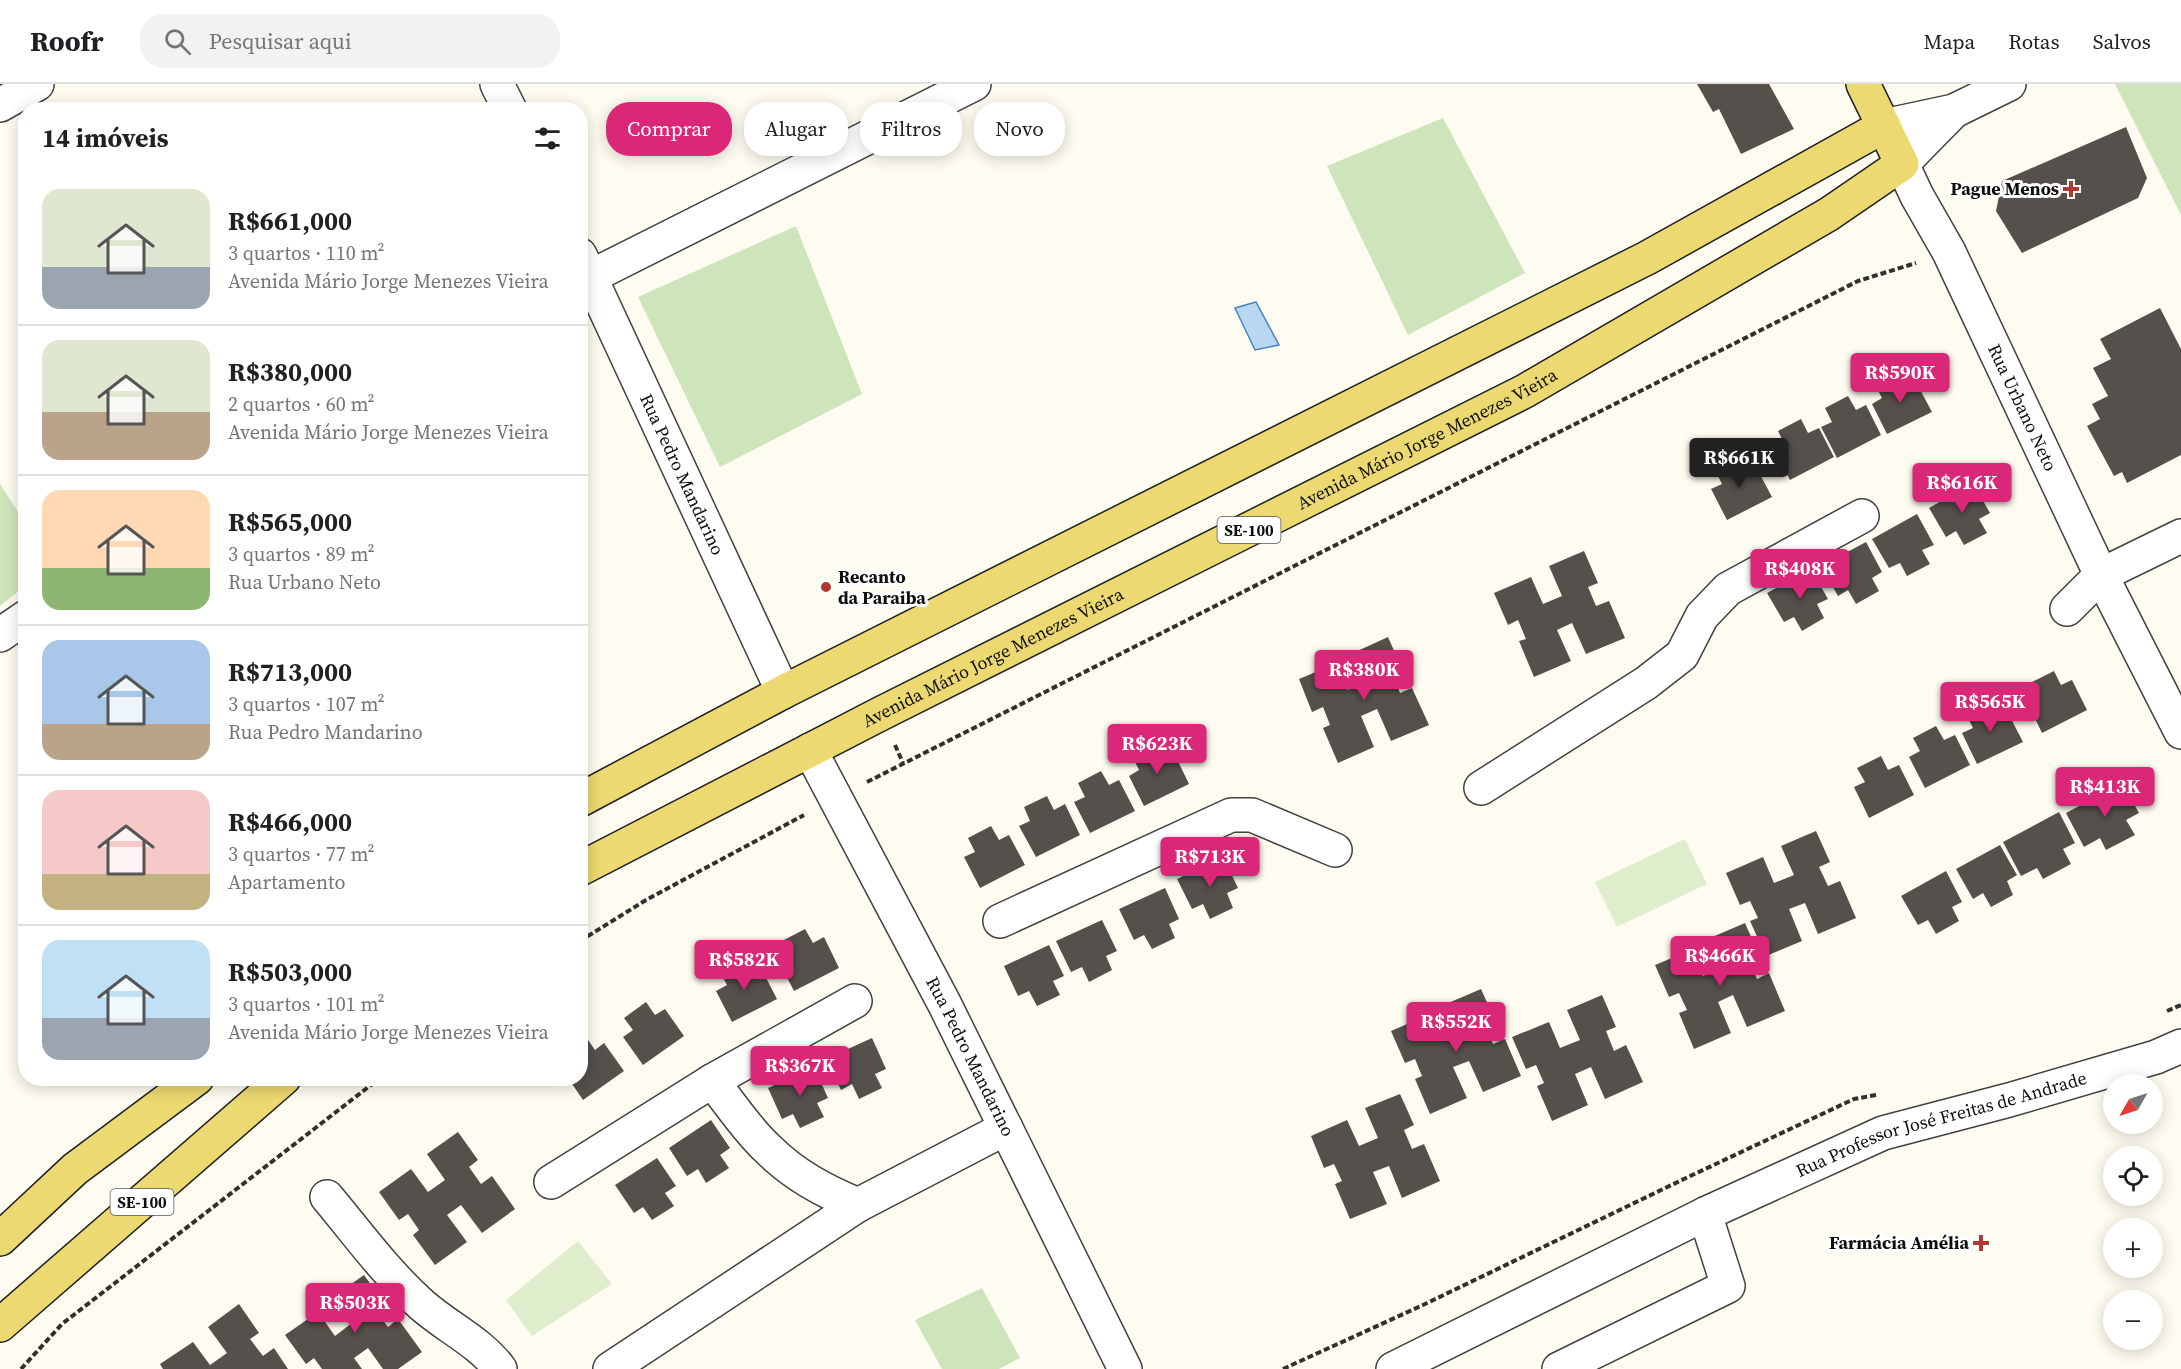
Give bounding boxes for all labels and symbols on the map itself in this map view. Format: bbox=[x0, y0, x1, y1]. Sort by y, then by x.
place label: Pague Menos bbox=[1950, 176, 2059, 201]
marker: Pague Menos bbox=[2064, 182, 2078, 196]
street label: Rua Urbano Neto bbox=[1982, 340, 2063, 475]
pin: R$590K bbox=[1851, 353, 1949, 404]
street label: Avenida Mário Jorge Menezes Vieira bbox=[1292, 362, 1562, 515]
street label: Rua Pedro Mandarino bbox=[634, 389, 731, 559]
pin: R$661K bbox=[1690, 438, 1788, 489]
pin: R$616K bbox=[1913, 463, 2011, 514]
road number: SE-100 bbox=[1218, 517, 1280, 543]
pin: R$408K bbox=[1751, 549, 1849, 600]
place label: Recanto da Paraiba bbox=[838, 564, 926, 610]
marker: Recanto da Paraiba bbox=[819, 580, 833, 594]
street label: Avenida Mário Jorge Menezes Vieira bbox=[858, 581, 1128, 733]
pin: R$380K bbox=[1315, 650, 1413, 701]
pin: R$565K bbox=[1941, 682, 2039, 733]
pin: R$623K bbox=[1108, 724, 1206, 775]
pin: R$413K bbox=[2056, 767, 2154, 818]
pin: R$713K bbox=[1161, 837, 1259, 888]
pin: R$466K bbox=[1671, 936, 1769, 987]
pin: R$582K bbox=[695, 940, 793, 991]
street label: Rua Pedro Mandarino bbox=[920, 972, 1021, 1141]
pin: R$552K bbox=[1407, 1002, 1505, 1053]
pin: R$367K bbox=[751, 1046, 849, 1097]
street label: Rua Professor José Freitas de Andrade bbox=[1792, 1065, 2089, 1183]
north arrow bbox=[2103, 1074, 2163, 1134]
road number: SE-100 bbox=[110, 1189, 174, 1215]
place label: Farmácia Amélia bbox=[1829, 1230, 1969, 1255]
marker: Farmácia Amélia bbox=[1974, 1236, 1988, 1250]
pin: R$503K bbox=[306, 1283, 404, 1334]

